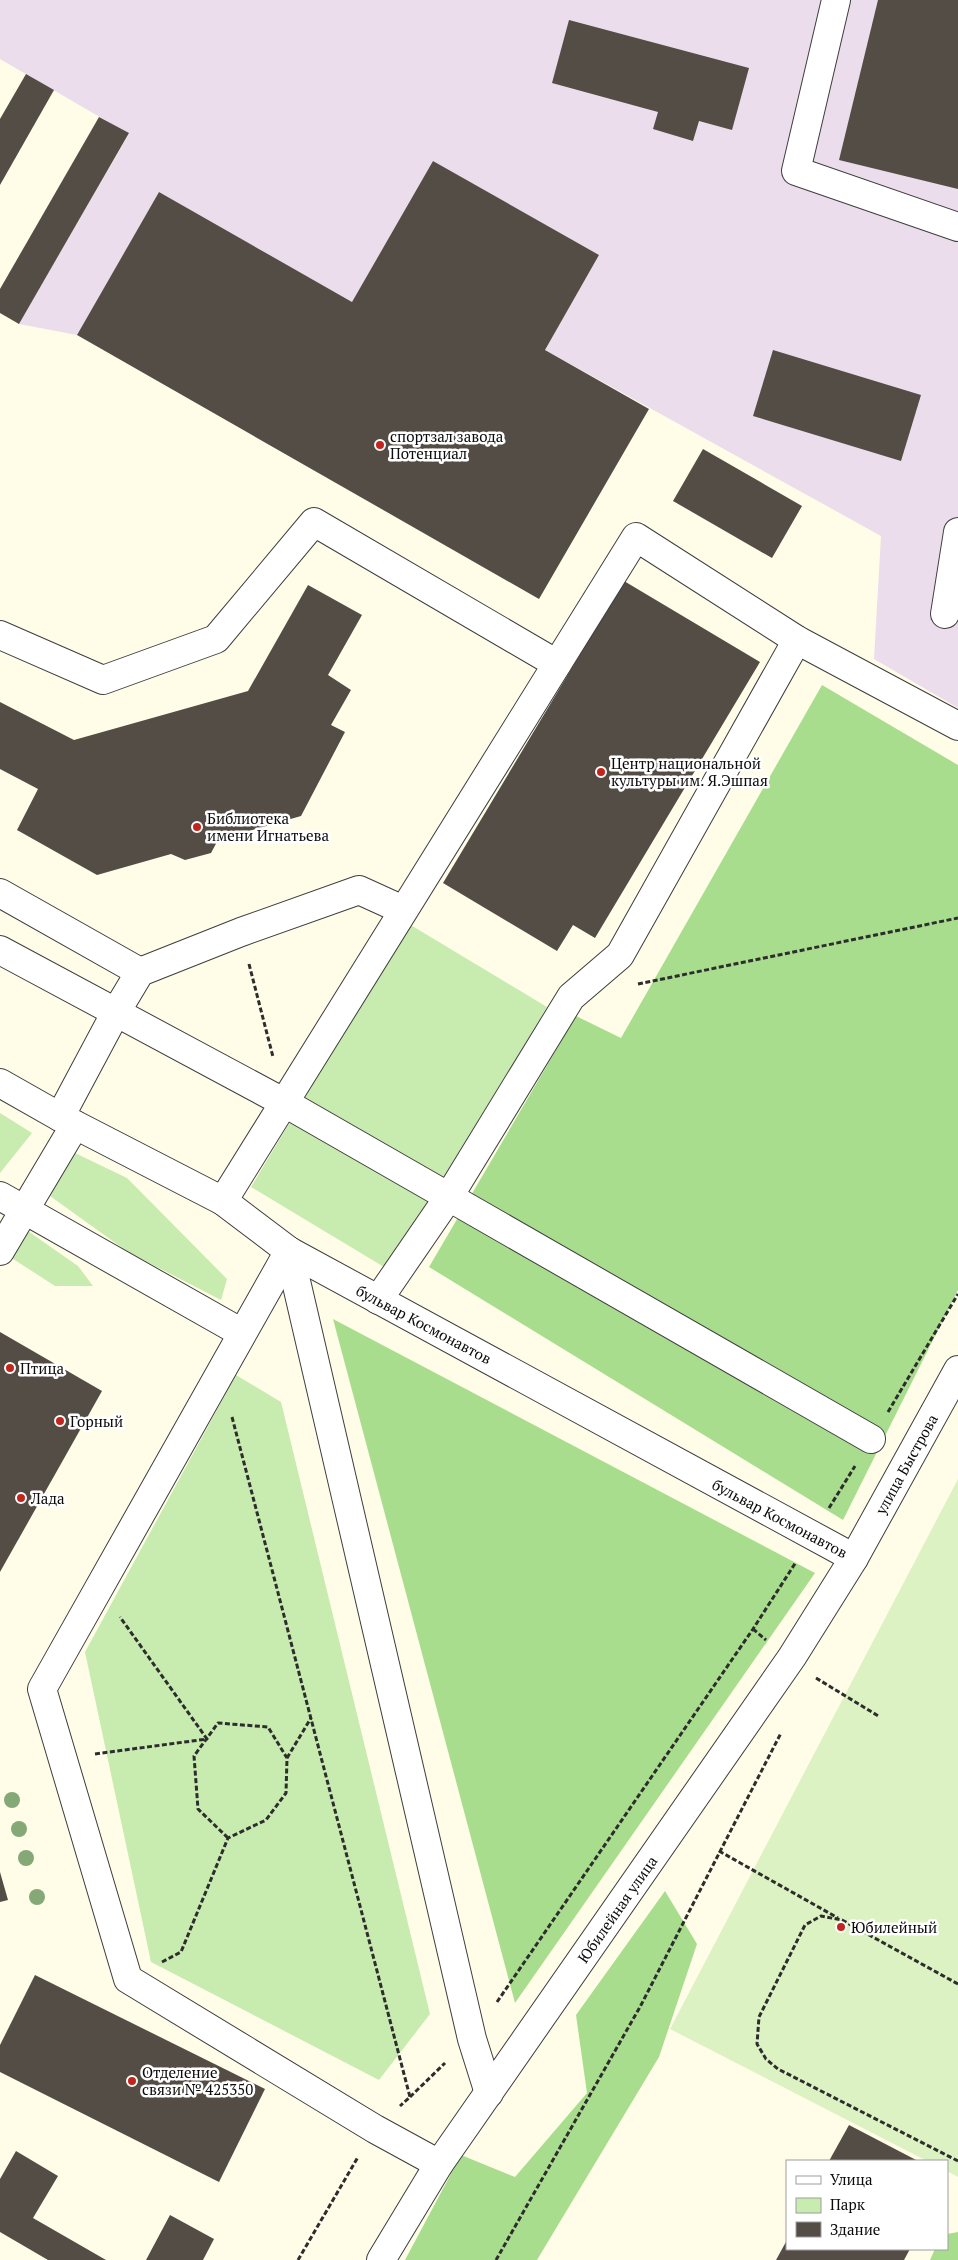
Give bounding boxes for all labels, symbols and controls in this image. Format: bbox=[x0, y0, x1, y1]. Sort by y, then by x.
place label: спортзал завода Потенциал bbox=[390, 426, 504, 463]
marker: спортзал завода Потенциал bbox=[374, 439, 386, 451]
place label: Центр национальной культуры им. Я.Эшпая bbox=[611, 753, 768, 790]
marker: Центр национальной культуры им. Я.Эшпая bbox=[595, 766, 607, 778]
place label: Библиотека имени Игнатьева bbox=[207, 808, 329, 845]
marker: Библиотека имени Игнатьева bbox=[191, 821, 203, 833]
street label: бульвар Космонавтов bbox=[353, 1280, 495, 1368]
place label: Птица bbox=[20, 1358, 65, 1378]
marker: Птица bbox=[4, 1362, 16, 1374]
street label: улица Быстрова bbox=[870, 1410, 942, 1519]
place label: Горный bbox=[70, 1411, 123, 1431]
marker: Горный bbox=[54, 1415, 66, 1427]
street label: бульвар Космонавтов bbox=[709, 1474, 851, 1562]
place label: Лада bbox=[30, 1488, 65, 1508]
marker: Лада bbox=[15, 1492, 27, 1504]
street label: Юбилейная улица bbox=[573, 1851, 662, 1967]
place label: Юбилейный bbox=[851, 1917, 937, 1937]
marker: Юбилейный bbox=[835, 1921, 847, 1933]
place label: Отделение связи № 425350 bbox=[142, 2062, 253, 2099]
marker: Отделение связи № 425350 bbox=[126, 2075, 138, 2087]
legend bbox=[786, 2160, 948, 2250]
text: Улица bbox=[830, 2169, 873, 2189]
text: Парк bbox=[830, 2194, 866, 2214]
text: Здание bbox=[830, 2219, 880, 2239]

